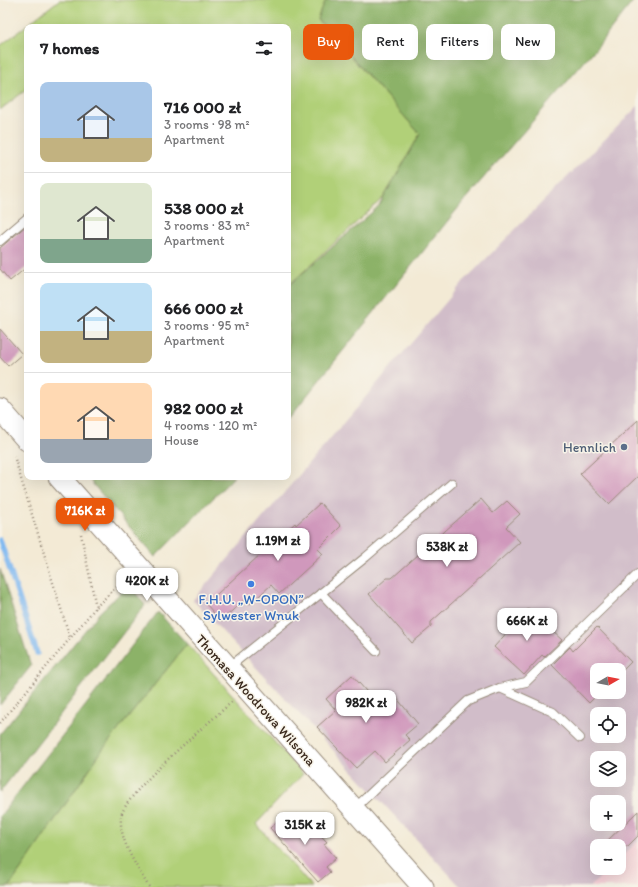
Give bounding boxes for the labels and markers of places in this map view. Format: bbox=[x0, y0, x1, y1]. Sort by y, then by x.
place label: Hennlich bbox=[563, 439, 616, 456]
marker: Hennlich bbox=[619, 442, 629, 452]
pin: 716K zł bbox=[48, 498, 122, 532]
pin: 1.19M zł bbox=[237, 528, 319, 562]
pin: 538K zł bbox=[410, 534, 484, 568]
pin: 420K zł bbox=[110, 568, 184, 602]
marker: F.H.U. „W-OPON” Sylwester Wnuk bbox=[246, 579, 256, 589]
place label: F.H.U. „W-OPON” Sylwester Wnuk bbox=[198, 591, 304, 624]
pin: 666K zł bbox=[490, 608, 564, 642]
pin: 982K zł bbox=[329, 690, 403, 724]
pin: 315K zł bbox=[268, 812, 342, 846]

